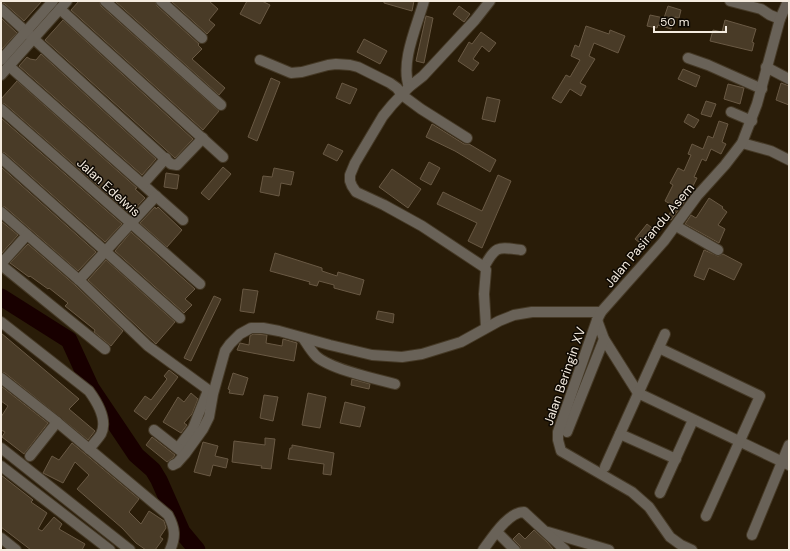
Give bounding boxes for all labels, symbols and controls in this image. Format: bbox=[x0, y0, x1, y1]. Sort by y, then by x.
scale bar bbox=[654, 8, 726, 34]
text: 50 m bbox=[660, 14, 689, 30]
street label: Jalan Edelwis bbox=[73, 154, 144, 220]
street label: Jalan Pasirandu Asem bbox=[601, 180, 698, 291]
street label: Jalan Beringin XV bbox=[540, 324, 589, 428]

